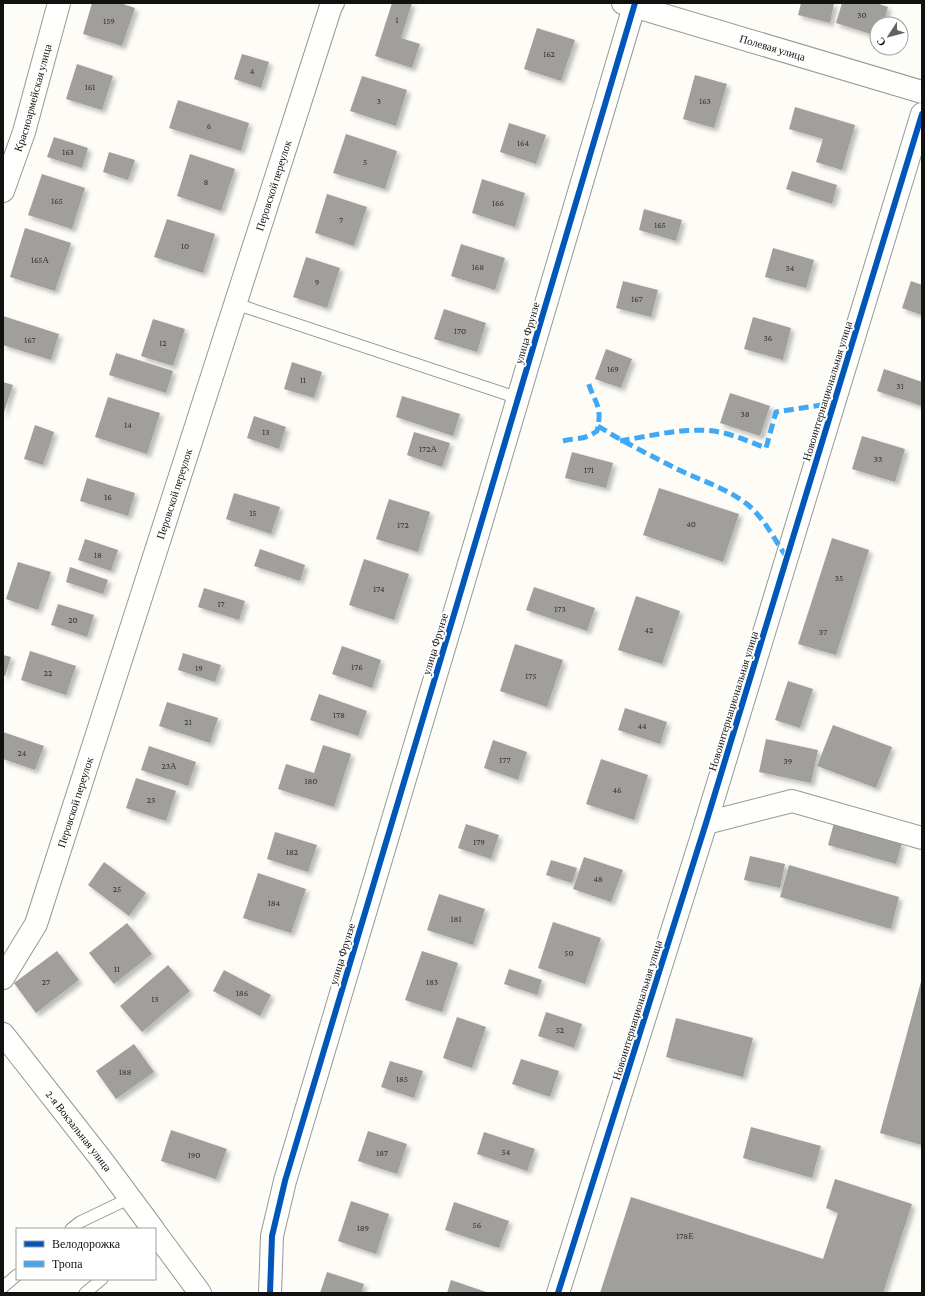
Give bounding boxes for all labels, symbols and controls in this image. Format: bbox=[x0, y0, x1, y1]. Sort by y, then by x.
house number: 30 bbox=[857, 10, 867, 20]
house number: 1 bbox=[396, 15, 399, 25]
house number: 159 bbox=[103, 16, 115, 26]
north arrow bbox=[869, 16, 909, 56]
street label: Полевая улица bbox=[738, 32, 807, 63]
text: С bbox=[874, 35, 888, 49]
street label: Красноармейская улица bbox=[12, 42, 54, 153]
house number: 162 bbox=[543, 49, 555, 59]
house number: 4 bbox=[250, 66, 255, 76]
house number: 161 bbox=[85, 82, 95, 92]
house number: 3 bbox=[377, 96, 381, 106]
house number: 163 bbox=[699, 96, 711, 106]
house number: 6 bbox=[207, 121, 212, 131]
street label: Перовской переулок bbox=[253, 138, 294, 232]
house number: 164 bbox=[517, 138, 529, 148]
house number: 163 bbox=[62, 147, 74, 157]
house number: 5 bbox=[363, 157, 367, 167]
house number: 8 bbox=[204, 177, 209, 187]
house number: 165 bbox=[51, 196, 63, 206]
house number: 166 bbox=[492, 198, 504, 208]
house number: 7 bbox=[339, 215, 343, 225]
house number: 165 bbox=[654, 220, 666, 230]
house number: 10 bbox=[181, 241, 189, 251]
house number: 165А bbox=[31, 255, 50, 265]
house number: 168 bbox=[472, 262, 484, 272]
house number: 34 bbox=[786, 263, 795, 273]
house number: 9 bbox=[315, 277, 320, 287]
house number: 167 bbox=[631, 294, 643, 304]
street label: улица Фрунзе bbox=[512, 301, 542, 365]
street label: Новоинтернациональная улица bbox=[800, 320, 854, 462]
house number: 170 bbox=[454, 326, 466, 336]
house number: 36 bbox=[764, 333, 773, 343]
house number: 167 bbox=[24, 335, 36, 345]
house number: 12 bbox=[159, 338, 167, 348]
house number: 169 bbox=[607, 364, 619, 374]
house number: 11 bbox=[300, 375, 306, 385]
house number: 31 bbox=[896, 381, 904, 391]
house number: 38 bbox=[740, 409, 750, 419]
house number: 14 bbox=[124, 420, 132, 430]
house number: 13 bbox=[262, 427, 270, 437]
house number: 172А bbox=[419, 444, 437, 454]
street label: Перовской переулок bbox=[154, 447, 195, 541]
house number: 33 bbox=[874, 454, 882, 464]
house number: 171 bbox=[584, 465, 594, 475]
house number: 16 bbox=[104, 492, 112, 502]
house number: 15 bbox=[249, 508, 257, 518]
house number: 40 bbox=[686, 519, 696, 529]
house number: 172 bbox=[397, 520, 409, 530]
house number: 18 bbox=[94, 550, 102, 560]
house number: 35 bbox=[835, 573, 843, 583]
house number: 174 bbox=[373, 584, 385, 594]
house number: 17 bbox=[217, 599, 225, 609]
house number: 173 bbox=[554, 604, 566, 614]
street label: улица Фрунзе bbox=[420, 612, 450, 676]
house number: 20 bbox=[68, 615, 78, 625]
house number: 42 bbox=[645, 625, 653, 635]
house number: 37 bbox=[819, 627, 827, 637]
street label: Новоинтернациональная улица bbox=[706, 630, 760, 772]
house number: 176 bbox=[351, 662, 363, 672]
house number: 19 bbox=[195, 663, 203, 673]
house number: 22 bbox=[44, 668, 52, 678]
house number: 175 bbox=[525, 671, 537, 681]
house number: 178 bbox=[333, 710, 345, 720]
house number: 21 bbox=[184, 717, 192, 727]
house number: 44 bbox=[637, 721, 647, 731]
house number: 24 bbox=[18, 748, 27, 758]
street label: Перовской переулок bbox=[55, 755, 95, 849]
house number: 177 bbox=[499, 755, 511, 765]
house number: 39 bbox=[784, 756, 793, 766]
house number: 23А bbox=[161, 761, 177, 771]
house number: 180 bbox=[305, 776, 317, 786]
house number: 46 bbox=[612, 785, 622, 795]
house number: 23 bbox=[147, 795, 155, 805]
house number: 179 bbox=[473, 837, 485, 847]
house number: 182 bbox=[286, 847, 298, 857]
house number: 48 bbox=[593, 874, 603, 884]
house number: 25 bbox=[113, 884, 121, 894]
house number: 184 bbox=[268, 898, 281, 908]
house number: 181 bbox=[451, 914, 461, 924]
street label: улица Фрунзе bbox=[327, 922, 357, 986]
street label: Новоинтернациональная улица bbox=[610, 939, 664, 1081]
house number: 50 bbox=[564, 948, 574, 958]
house number: 11 bbox=[114, 964, 120, 974]
house number: 27 bbox=[42, 977, 50, 987]
house number: 183 bbox=[426, 977, 438, 987]
house number: 186 bbox=[236, 988, 249, 998]
house number: 13 bbox=[151, 994, 159, 1004]
house number: 52 bbox=[556, 1025, 564, 1035]
house number: 188 bbox=[119, 1067, 131, 1077]
house number: 185 bbox=[396, 1074, 408, 1084]
street label: 2-я Вокзальная улица bbox=[43, 1088, 114, 1174]
house number: 54 bbox=[502, 1147, 511, 1157]
house number: 187 bbox=[376, 1148, 388, 1158]
house number: 190 bbox=[188, 1150, 200, 1160]
house number: 56 bbox=[473, 1220, 482, 1230]
house number: 189 bbox=[357, 1223, 370, 1233]
legend bbox=[16, 1228, 156, 1280]
house number: 178Е bbox=[676, 1231, 694, 1241]
text: Велодорожка bbox=[52, 1237, 121, 1251]
text: Тропа bbox=[52, 1257, 83, 1271]

